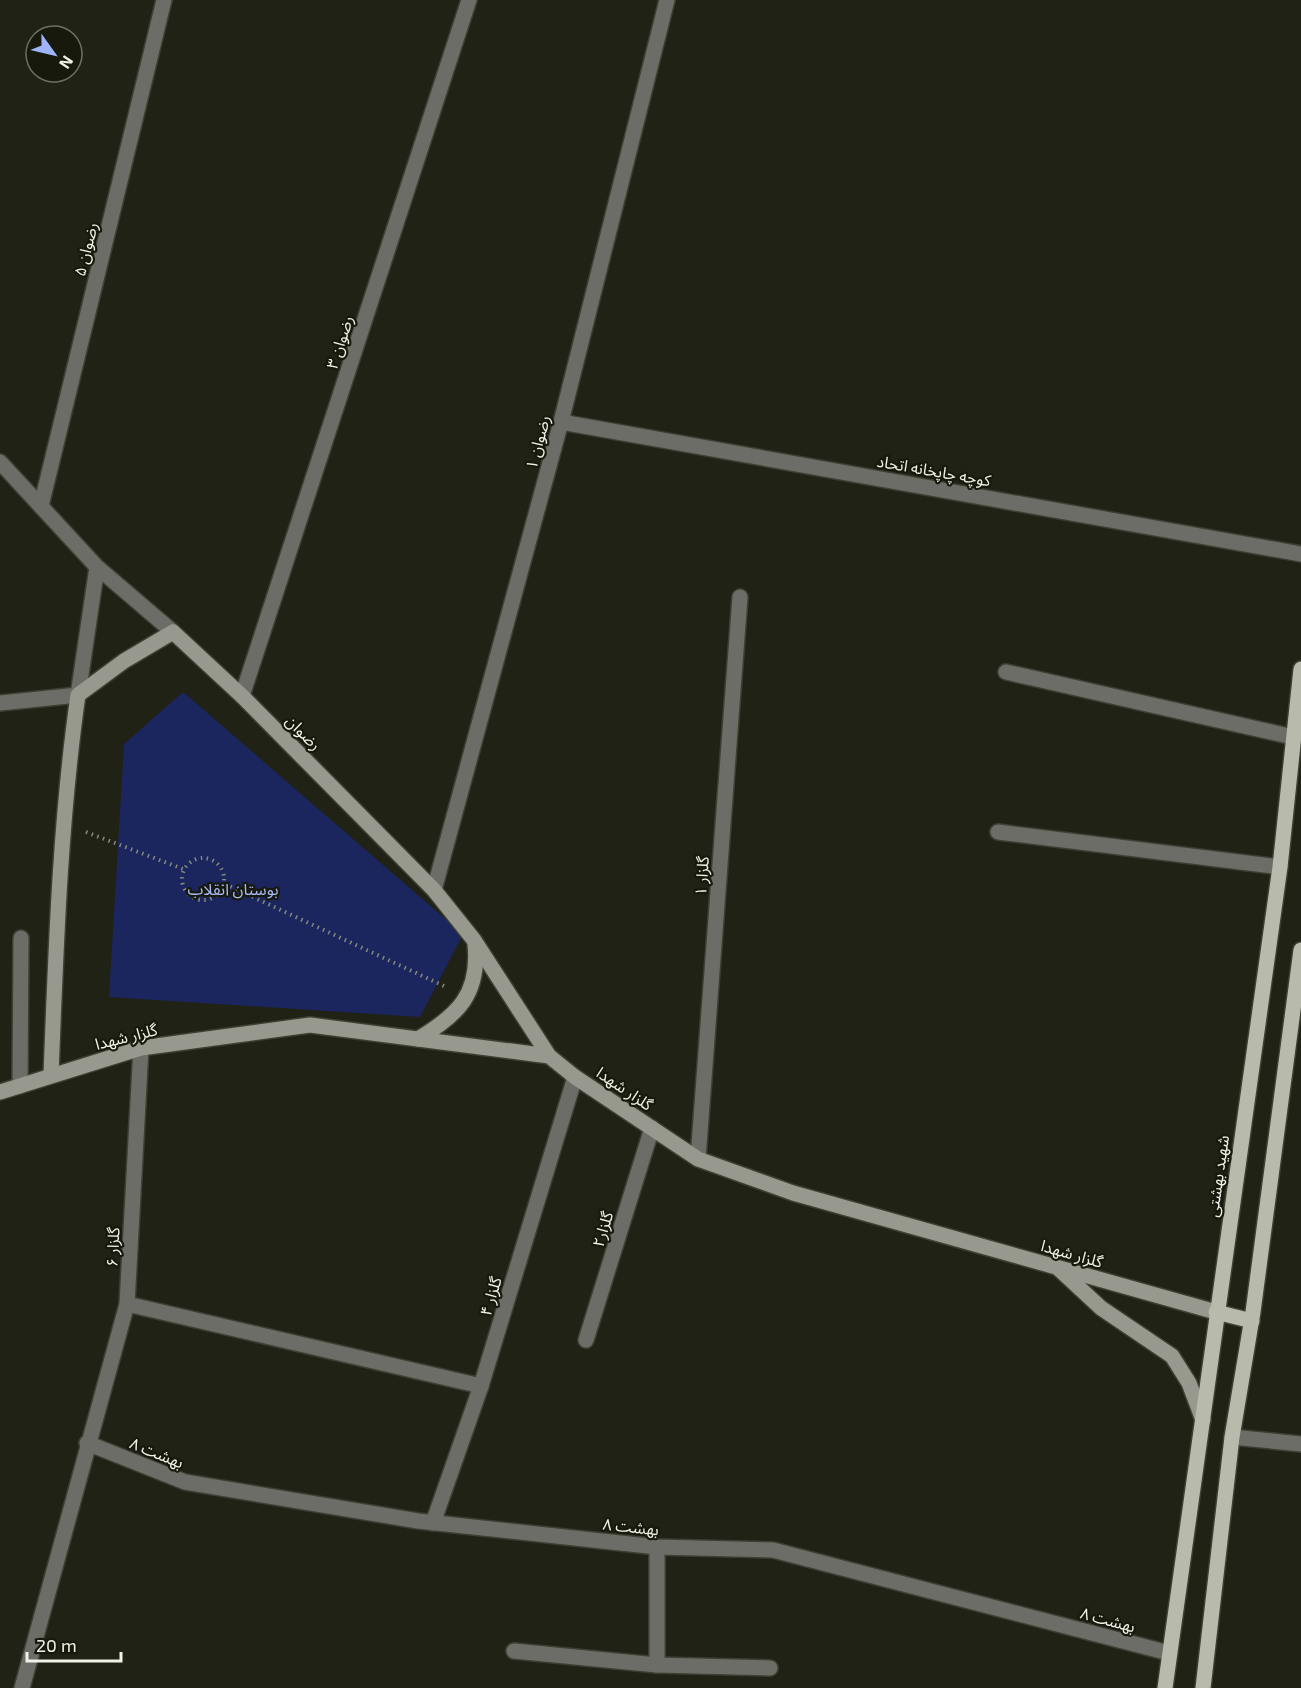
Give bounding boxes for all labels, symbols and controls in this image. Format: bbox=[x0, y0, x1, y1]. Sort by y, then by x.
north arrow bbox=[24, 24, 84, 84]
text: N bbox=[56, 53, 78, 73]
street label: رضوان ۵ bbox=[69, 220, 102, 278]
street label: رضوان ۳ bbox=[321, 313, 357, 371]
street label: رضوان ۱ bbox=[521, 413, 554, 471]
street label: کوچه چاپخانه اتحاد bbox=[875, 451, 993, 492]
street label: رضوان bbox=[282, 710, 326, 754]
street label: گلزار ۱ bbox=[690, 855, 713, 897]
park label: بوستان انقلاب bbox=[187, 879, 279, 899]
street label: گلزار شهدا bbox=[93, 1019, 160, 1054]
street label: گلزار شهدا bbox=[593, 1062, 657, 1115]
street label: شهید بهشتی bbox=[1202, 1134, 1233, 1218]
street label: گلزار۲ bbox=[588, 1209, 617, 1249]
street label: گلزار ۶ bbox=[101, 1226, 124, 1267]
street label: گلزار شهدا bbox=[1039, 1235, 1106, 1272]
street label: گلزار ۴ bbox=[475, 1274, 506, 1318]
street label: بهشت ۸ bbox=[127, 1433, 187, 1472]
street label: بهشت ۸ bbox=[602, 1514, 660, 1539]
street label: بهشت ۸ bbox=[1078, 1603, 1138, 1636]
scale bar bbox=[27, 1625, 122, 1663]
text: 20 m bbox=[36, 1634, 77, 1656]

